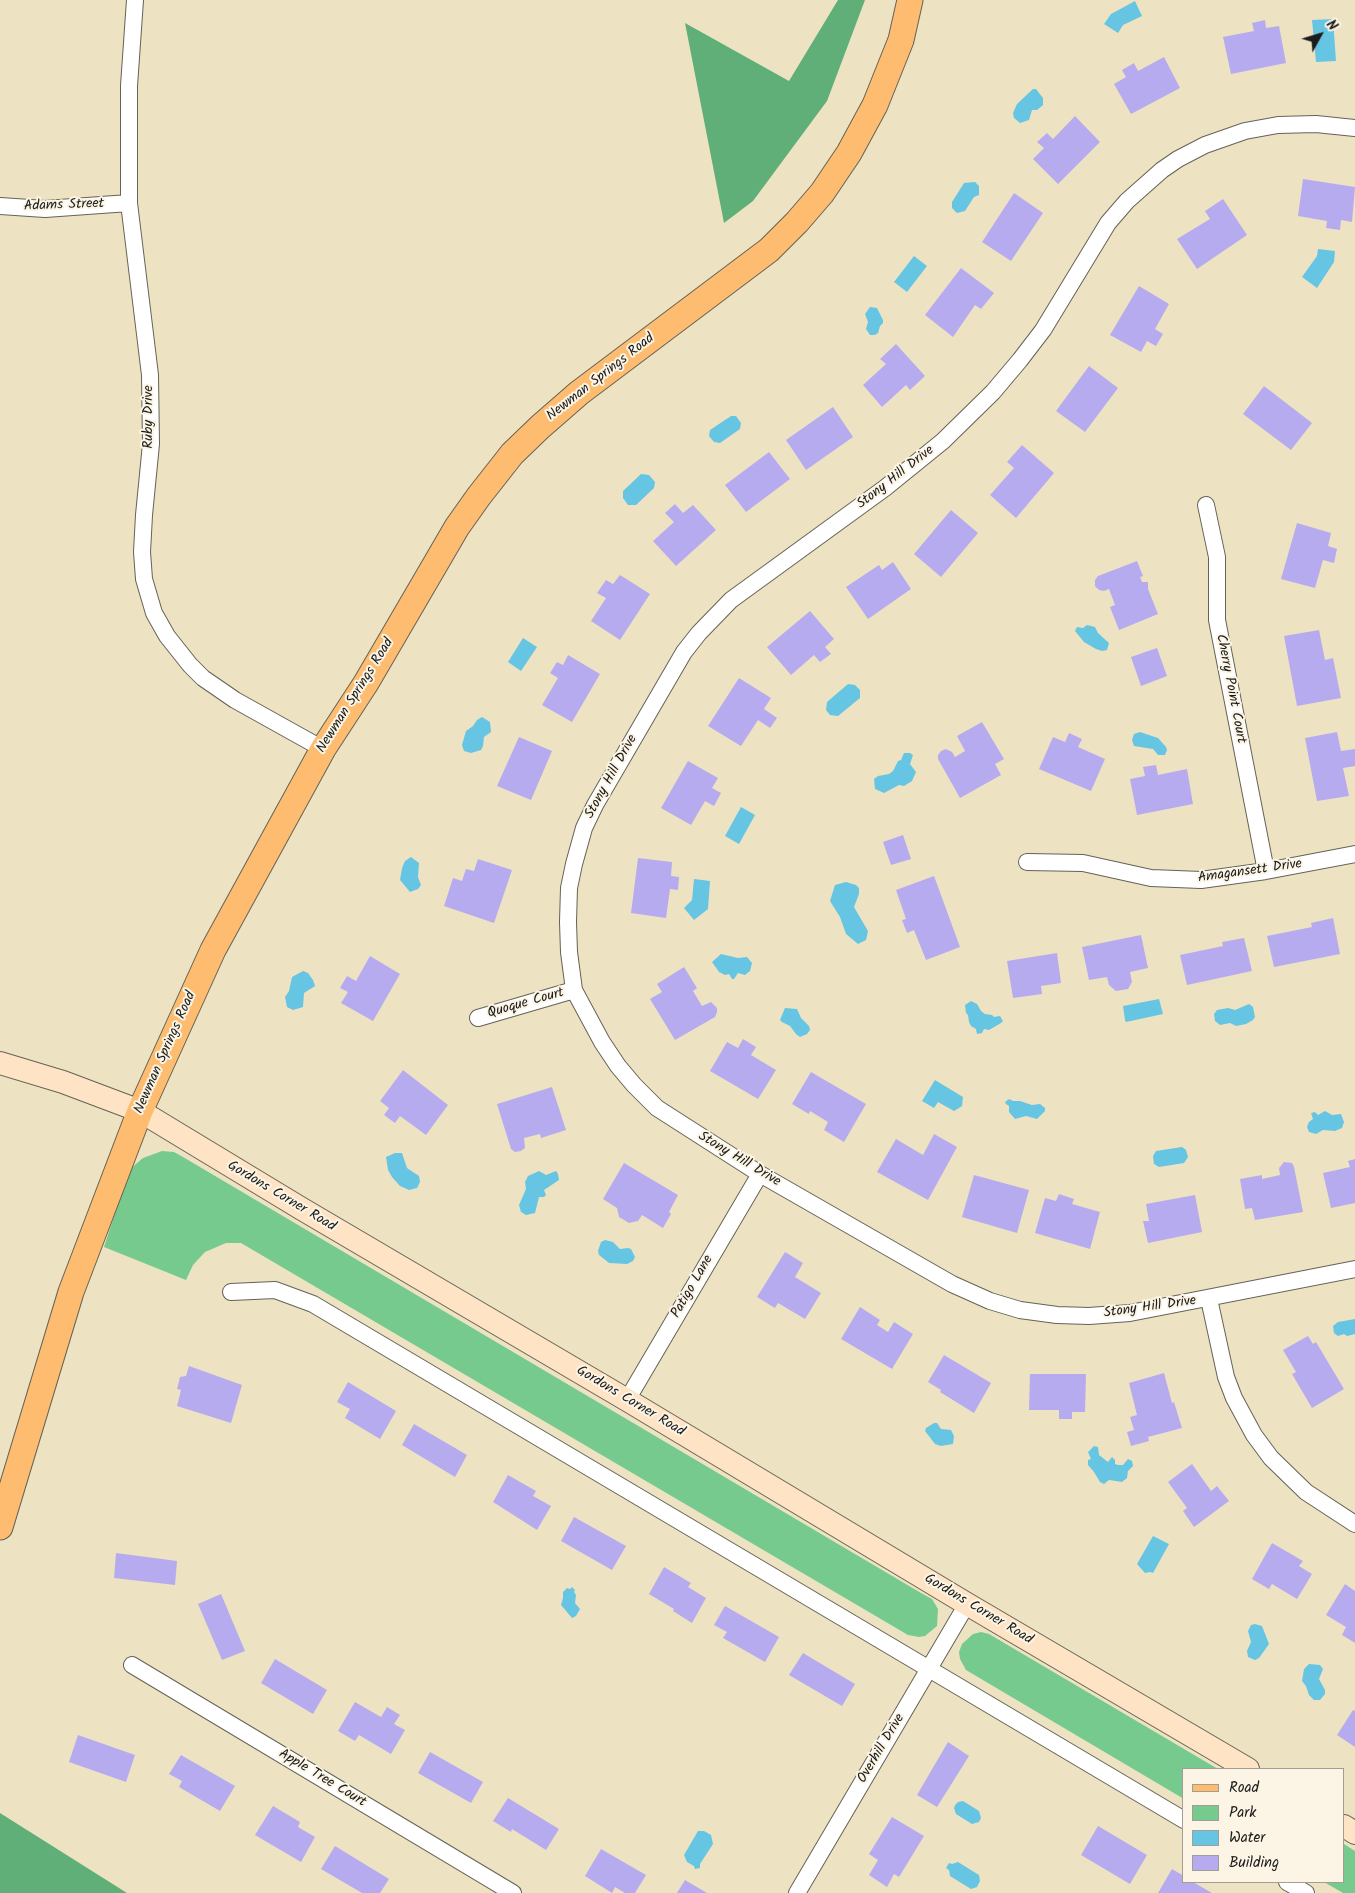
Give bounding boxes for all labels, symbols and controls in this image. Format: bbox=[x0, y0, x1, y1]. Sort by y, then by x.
north arrow bbox=[1295, 10, 1345, 60]
text: N bbox=[1320, 15, 1343, 36]
street label: Adams Street bbox=[24, 196, 104, 216]
street label: Newman Springs Road bbox=[544, 331, 658, 425]
street label: Ruby Drive bbox=[142, 385, 158, 449]
street label: Stony Hill Drive bbox=[854, 443, 938, 513]
street label: Cherry Point Court bbox=[1211, 633, 1249, 745]
street label: Newman Springs Road bbox=[314, 636, 398, 756]
street label: Stony Hill Drive bbox=[582, 732, 642, 822]
street label: Amagansett Drive bbox=[1197, 856, 1303, 888]
street label: Quoque Court bbox=[486, 985, 566, 1023]
street label: Newman Springs Road bbox=[132, 989, 200, 1117]
street label: Stony Hill Drive bbox=[695, 1129, 783, 1191]
street label: Gordons Corner Road bbox=[224, 1158, 338, 1236]
street label: Patigo Lane bbox=[668, 1253, 718, 1321]
street label: Stony Hill Drive bbox=[1103, 1293, 1197, 1323]
street label: Gordons Corner Road bbox=[573, 1363, 687, 1441]
street label: Gordons Corner Road bbox=[921, 1571, 1035, 1649]
street label: Overhill Drive bbox=[855, 1711, 909, 1787]
street label: Apple Tree Court bbox=[275, 1746, 369, 1812]
legend bbox=[1182, 1768, 1345, 1883]
text: Road bbox=[1229, 1776, 1259, 1800]
text: Park bbox=[1229, 1801, 1256, 1825]
text: Water bbox=[1229, 1826, 1265, 1850]
text: Building bbox=[1229, 1851, 1279, 1875]

